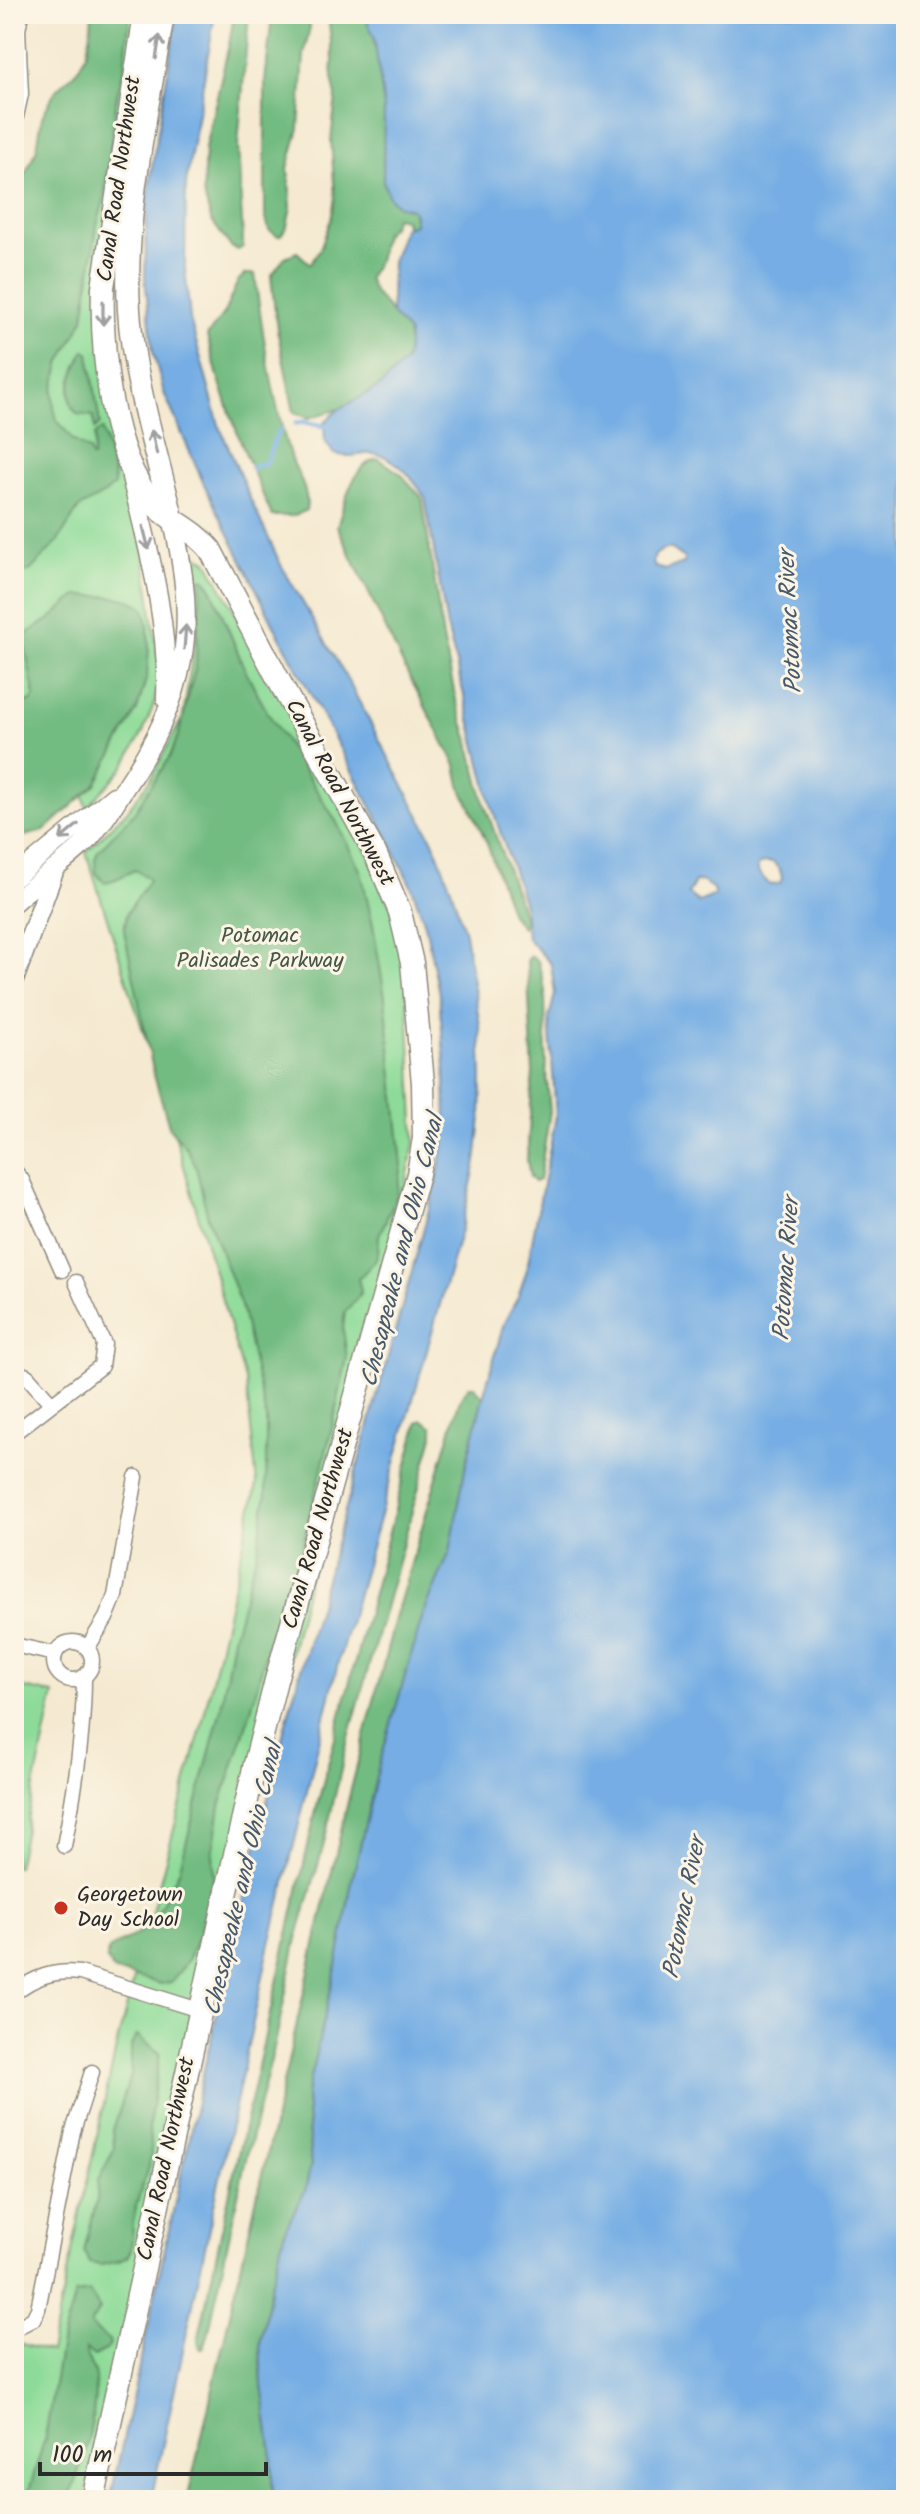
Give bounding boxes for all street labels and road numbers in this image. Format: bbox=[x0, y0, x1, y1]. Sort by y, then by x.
street label: Canal Road Northwest bbox=[88, 73, 152, 284]
street label: Canal Road Northwest bbox=[275, 693, 403, 893]
street label: Canal Road Northwest bbox=[274, 1424, 365, 1634]
street label: Canal Road Northwest bbox=[128, 2053, 206, 2264]

